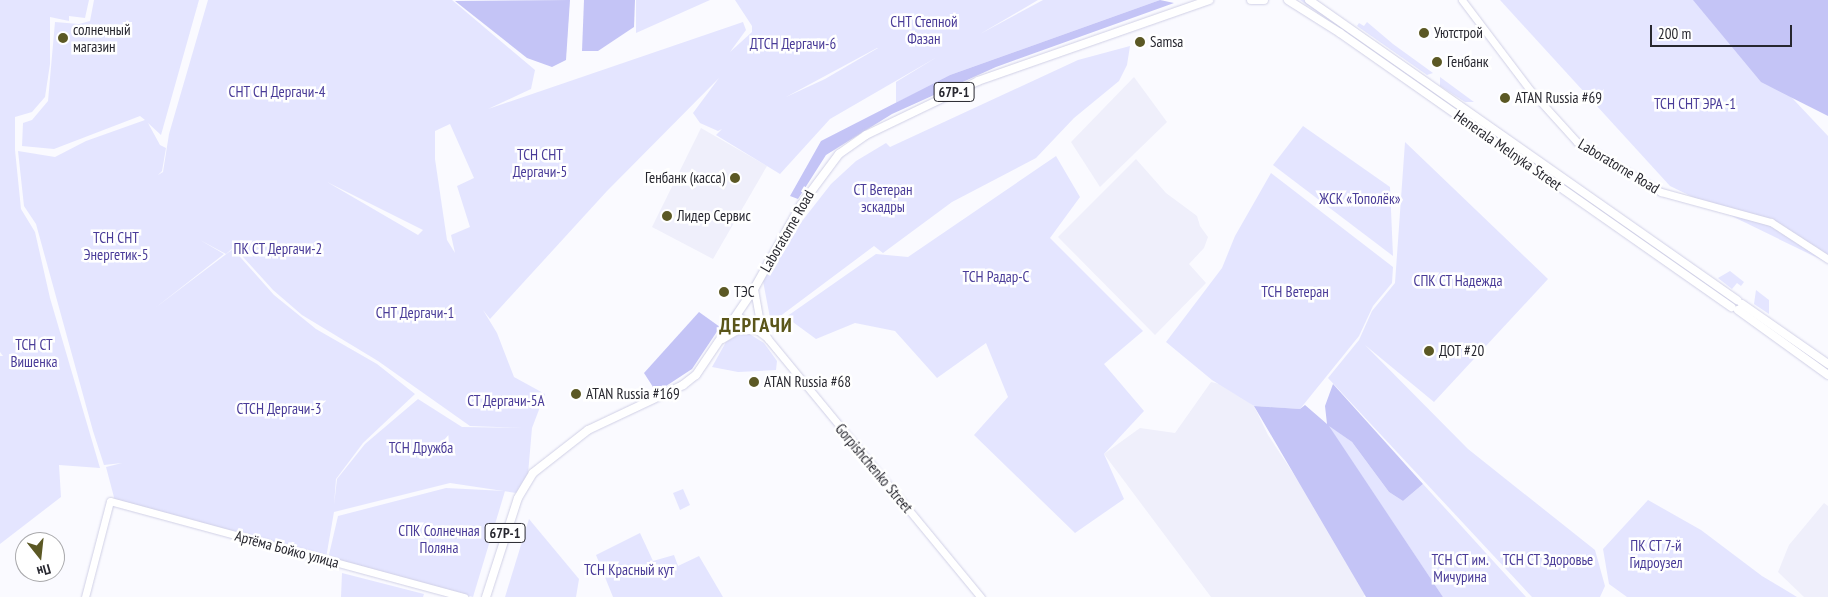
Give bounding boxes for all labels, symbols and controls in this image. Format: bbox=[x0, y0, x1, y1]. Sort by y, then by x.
park label: СНТ Степной Фазан bbox=[890, 12, 958, 47]
scale bar bbox=[1653, 15, 1796, 47]
place label: солнечный магазин bbox=[73, 20, 130, 55]
place label: Уютстрой bbox=[1434, 24, 1483, 42]
text: 200 m bbox=[1658, 24, 1691, 43]
marker: Уютстрой bbox=[1418, 27, 1430, 39]
marker: солнечный магазин bbox=[57, 32, 69, 44]
place label: Samsa bbox=[1150, 33, 1183, 51]
park label: ДТСН Дергачи-6 bbox=[750, 35, 836, 53]
marker: Samsa bbox=[1134, 36, 1146, 48]
place label: Генбанк bbox=[1447, 53, 1489, 71]
marker: Генбанк bbox=[1431, 56, 1443, 68]
road number: 67Р-1 bbox=[933, 80, 975, 104]
park label: СНТ СН Дергачи-4 bbox=[228, 83, 326, 101]
place label: ATAN Russia #69 bbox=[1515, 89, 1602, 107]
marker: ATAN Russia #69 bbox=[1499, 92, 1511, 104]
park label: ТСН СНТ ЭРА -1 bbox=[1653, 95, 1737, 113]
street label: Henerala Melnyka Street bbox=[1451, 106, 1565, 194]
street label: Laboratorne Road bbox=[1575, 135, 1663, 197]
park label: ТСН СНТ Дергачи-5 bbox=[513, 145, 567, 180]
place label: Генбанк (касса) bbox=[645, 169, 725, 187]
marker: Генбанк (касса) bbox=[729, 172, 741, 184]
park label: СТ Ветеран эскадры bbox=[853, 180, 913, 215]
street label: Laboratorne Road bbox=[756, 187, 818, 275]
park label: ЖСК «Тополёк» bbox=[1319, 190, 1401, 208]
place label: Лидер Сервис bbox=[677, 207, 751, 225]
marker: Лидер Сервис bbox=[661, 210, 673, 222]
park label: ТСН СНТ Энергетик-5 bbox=[84, 228, 148, 263]
park label: ПК СТ Дергачи-2 bbox=[233, 240, 323, 258]
park label: ТСН Радар-С bbox=[963, 268, 1029, 286]
park label: СПК СТ Надежда bbox=[1413, 272, 1503, 290]
place label: ТЭС bbox=[734, 283, 755, 301]
park label: ТСН Ветеран bbox=[1261, 283, 1329, 301]
marker: ТЭС bbox=[718, 286, 730, 298]
park label: СНТ Дергачи-1 bbox=[375, 304, 455, 322]
district label: ДЕРГАЧИ bbox=[718, 313, 794, 337]
park label: ТСН СТ Вишенка bbox=[10, 335, 58, 370]
place label: ДОТ #20 bbox=[1439, 342, 1485, 360]
marker: ДОТ #20 bbox=[1423, 345, 1435, 357]
place label: ATAN Russia #68 bbox=[764, 373, 851, 391]
marker: ATAN Russia #68 bbox=[748, 376, 760, 388]
place label: ATAN Russia #169 bbox=[586, 385, 680, 403]
marker: ATAN Russia #169 bbox=[570, 388, 582, 400]
park label: СТ Дергачи-5А bbox=[467, 392, 545, 410]
park label: СТСН Дергачи-3 bbox=[236, 400, 322, 418]
street label: Gorpishchenko Street bbox=[832, 420, 916, 516]
park label: ТСН Дружба bbox=[389, 439, 453, 457]
park label: СПК Солнечная Поляна bbox=[398, 521, 480, 556]
road number: 67Р-1 bbox=[484, 522, 526, 544]
street label: Артёма Бойко улица bbox=[233, 526, 341, 572]
north arrow bbox=[15, 532, 65, 582]
park label: ПК СТ 7-й Гидроузел bbox=[1630, 536, 1682, 571]
park label: ТСН СТ им. Мичурина bbox=[1431, 550, 1489, 585]
park label: ТСН СТ Здоровье bbox=[1503, 551, 1593, 569]
text: Пн bbox=[35, 560, 53, 581]
park label: ТСН Красный кут bbox=[584, 561, 674, 579]

